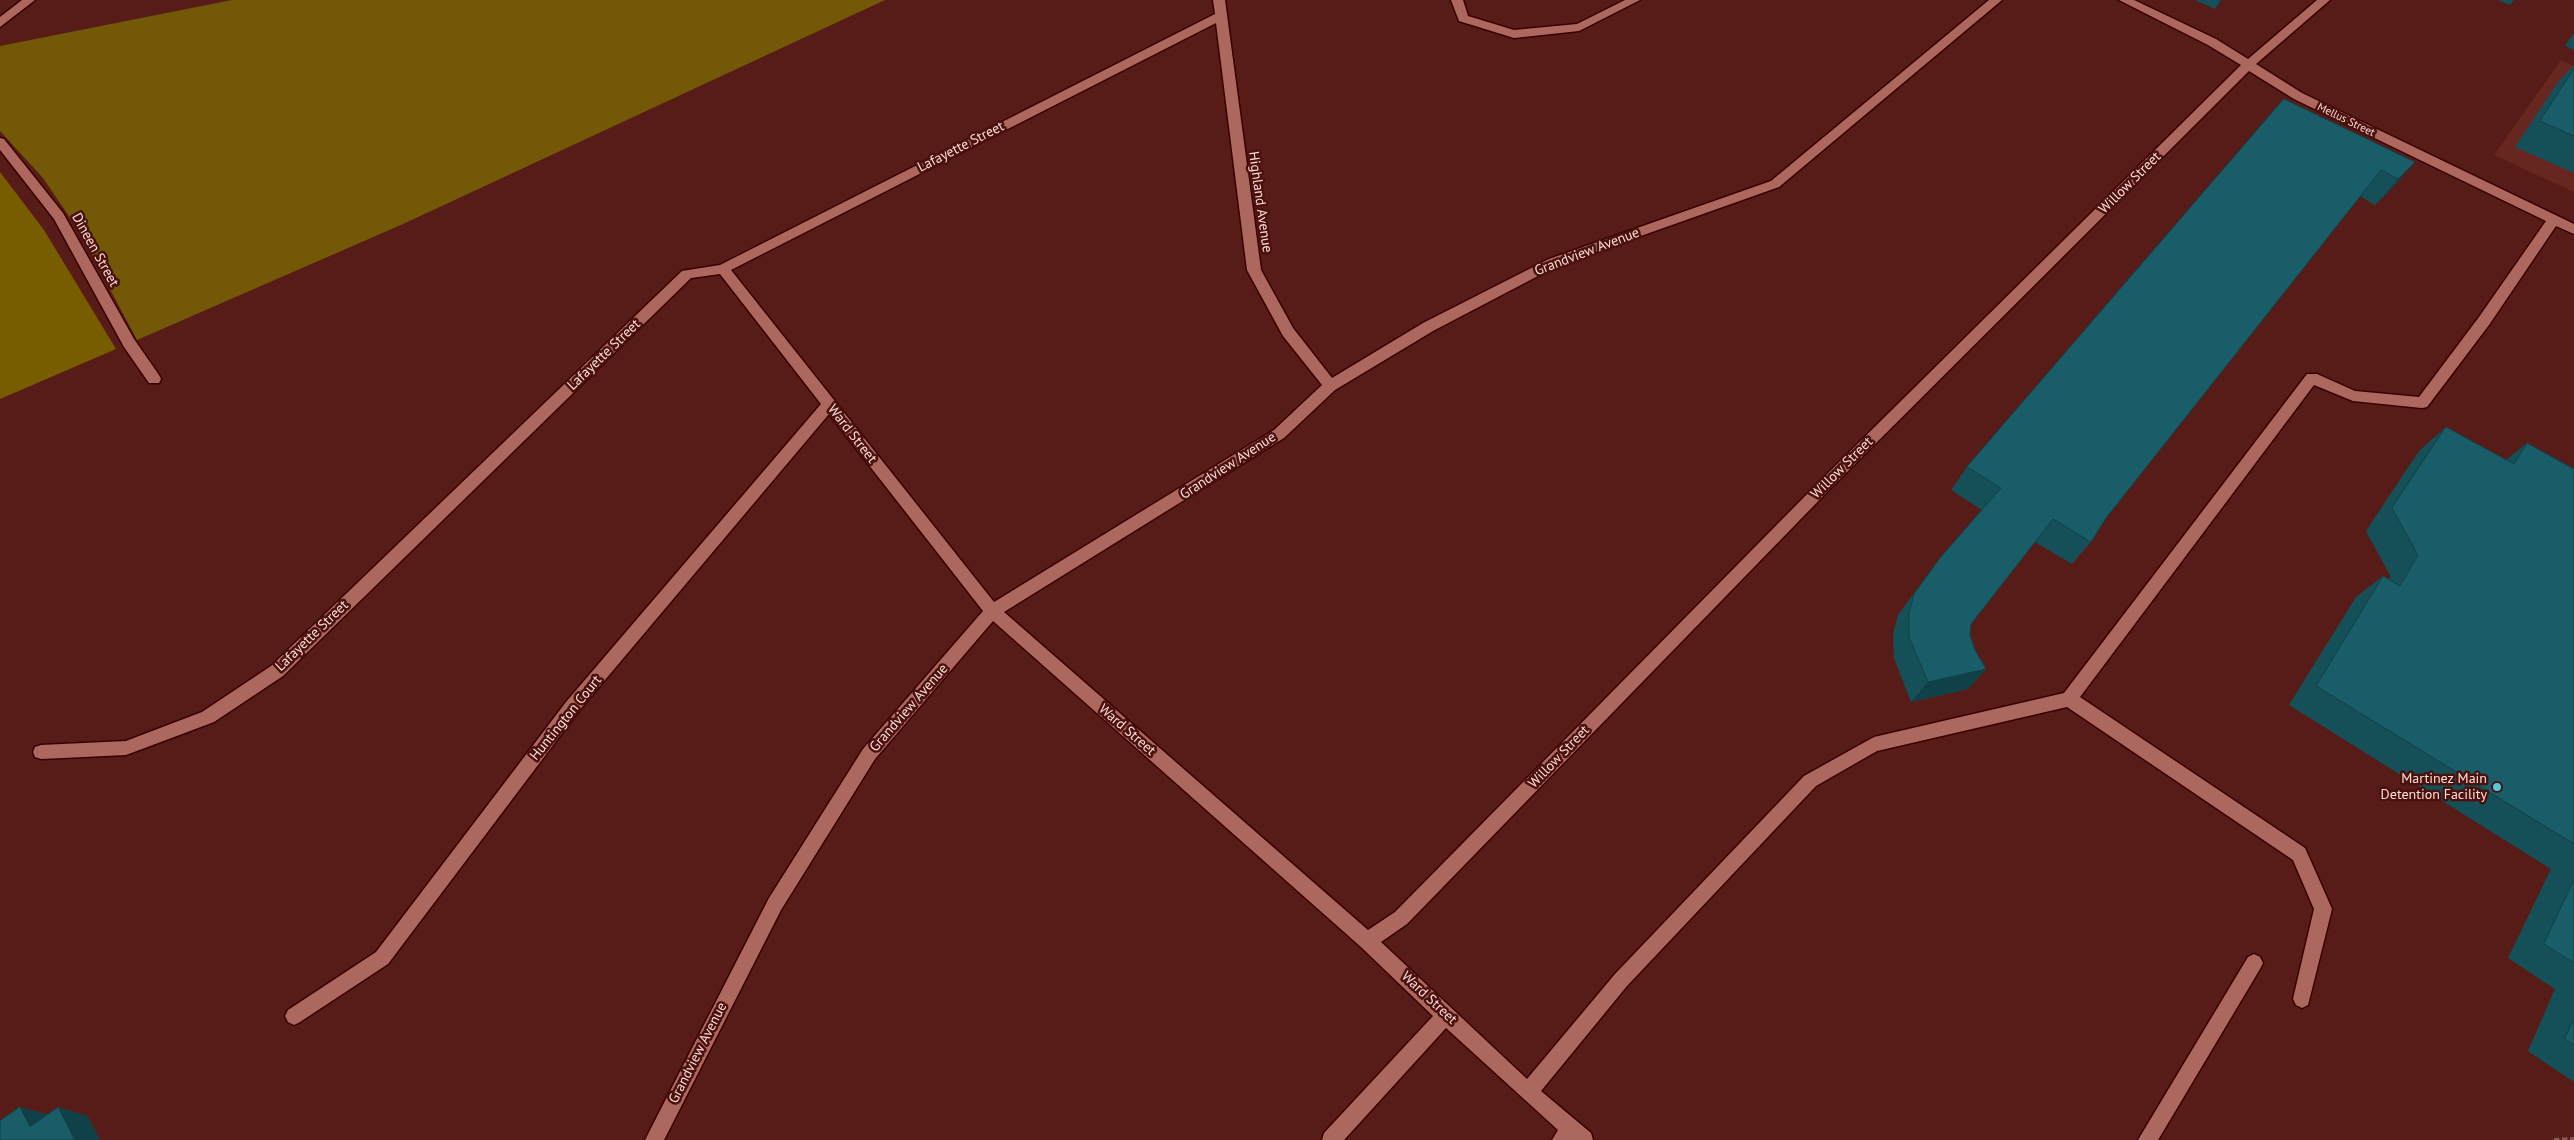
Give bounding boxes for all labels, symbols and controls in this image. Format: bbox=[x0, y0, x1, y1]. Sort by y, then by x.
street label: Mellus Street bbox=[2315, 100, 2377, 140]
street label: Lafayette Street bbox=[915, 118, 1007, 176]
street label: Willow Street bbox=[2096, 149, 2164, 217]
street label: Highland Avenue bbox=[1245, 150, 1275, 254]
street label: Dineen Street bbox=[68, 210, 122, 290]
street label: Grandview Avenue bbox=[1532, 224, 1642, 280]
street label: Lafayette Street bbox=[564, 316, 644, 394]
street label: Ward Street bbox=[824, 401, 880, 467]
street label: Grandview Avenue bbox=[1177, 429, 1279, 503]
street label: Willow Street bbox=[1808, 434, 1876, 502]
street label: Lafayette Street bbox=[272, 597, 352, 675]
street label: Grandview Avenue bbox=[866, 661, 952, 755]
street label: Huntington Court bbox=[527, 672, 605, 764]
street label: Ward Street bbox=[1095, 701, 1159, 759]
street label: Willow Street bbox=[1525, 722, 1593, 792]
place label: Martinez Main Detention Facility bbox=[2381, 771, 2487, 804]
marker: Martinez Main Detention Facility bbox=[2491, 781, 2503, 793]
street label: Ward Street bbox=[1398, 968, 1460, 1028]
street label: Grandview Avenue bbox=[665, 1000, 731, 1106]

